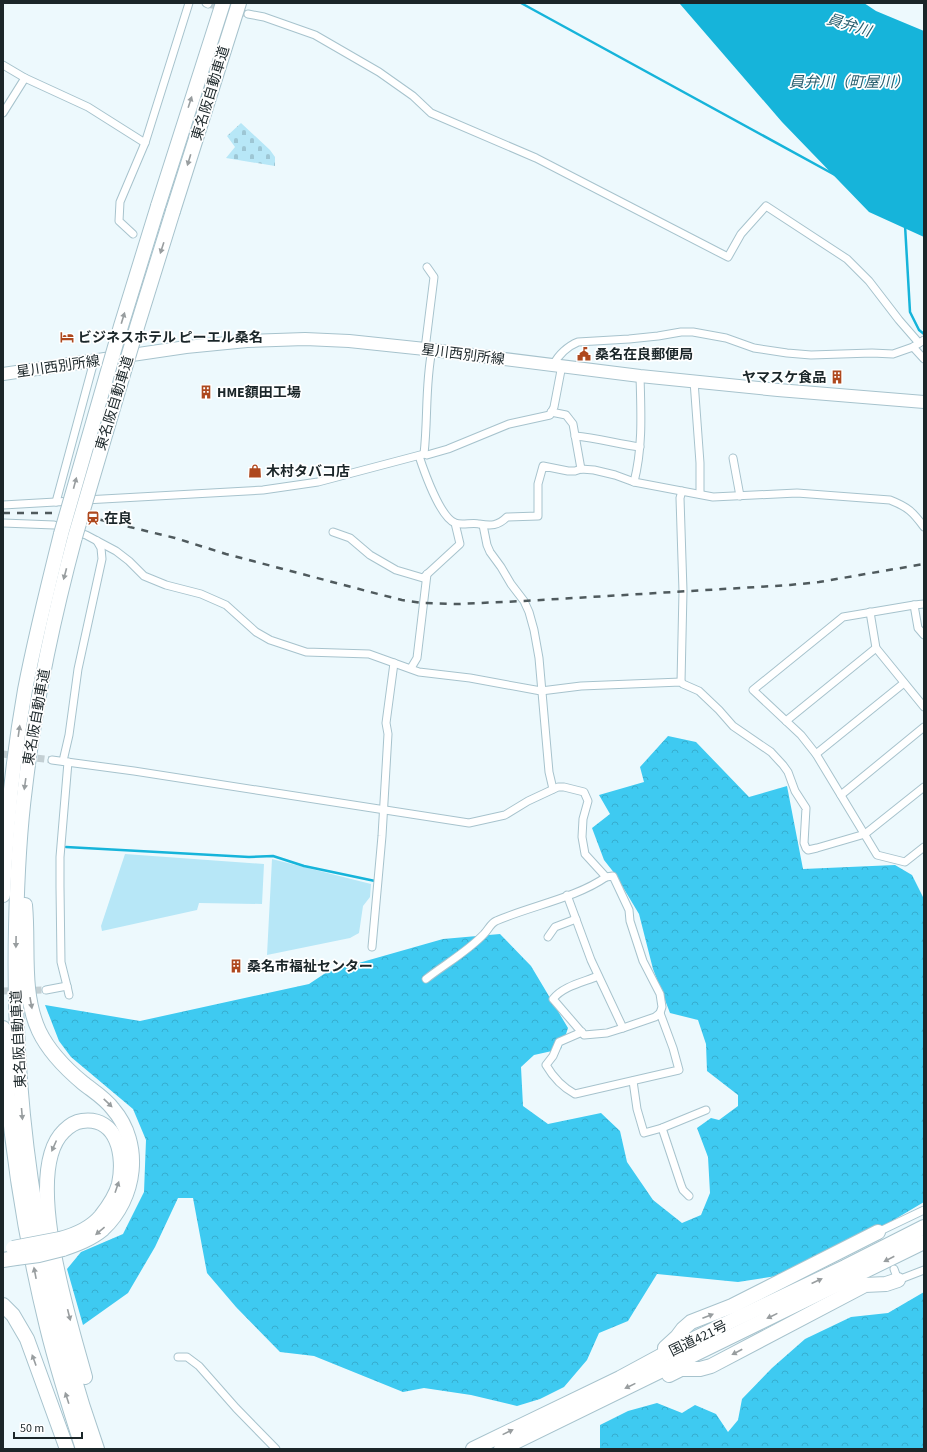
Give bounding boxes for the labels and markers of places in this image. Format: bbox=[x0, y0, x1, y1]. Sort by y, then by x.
place label: ビジネスホテル ピーエル桑名 bbox=[78, 328, 263, 348]
hotel icon: ビジネスホテル ピーエル桑名 bbox=[59, 329, 75, 345]
place label: 桑名在良郵便局 bbox=[595, 345, 693, 365]
public building icon: 桑名在良郵便局 bbox=[576, 346, 592, 362]
place label: ヤマスケ食品 bbox=[742, 368, 826, 388]
building icon: ヤマスケ食品 bbox=[829, 369, 845, 385]
place label: HME額田工場 bbox=[217, 383, 301, 403]
building icon: HME額田工場 bbox=[198, 384, 214, 400]
place label: 木村タバコ店 bbox=[266, 462, 350, 482]
shop icon: 木村タバコ店 bbox=[247, 463, 263, 479]
place label: 在良 bbox=[104, 509, 132, 529]
station icon: 在良 bbox=[85, 510, 101, 526]
place label: 桑名市福祉センター bbox=[247, 957, 373, 977]
building icon: 桑名市福祉センター bbox=[228, 958, 244, 974]

